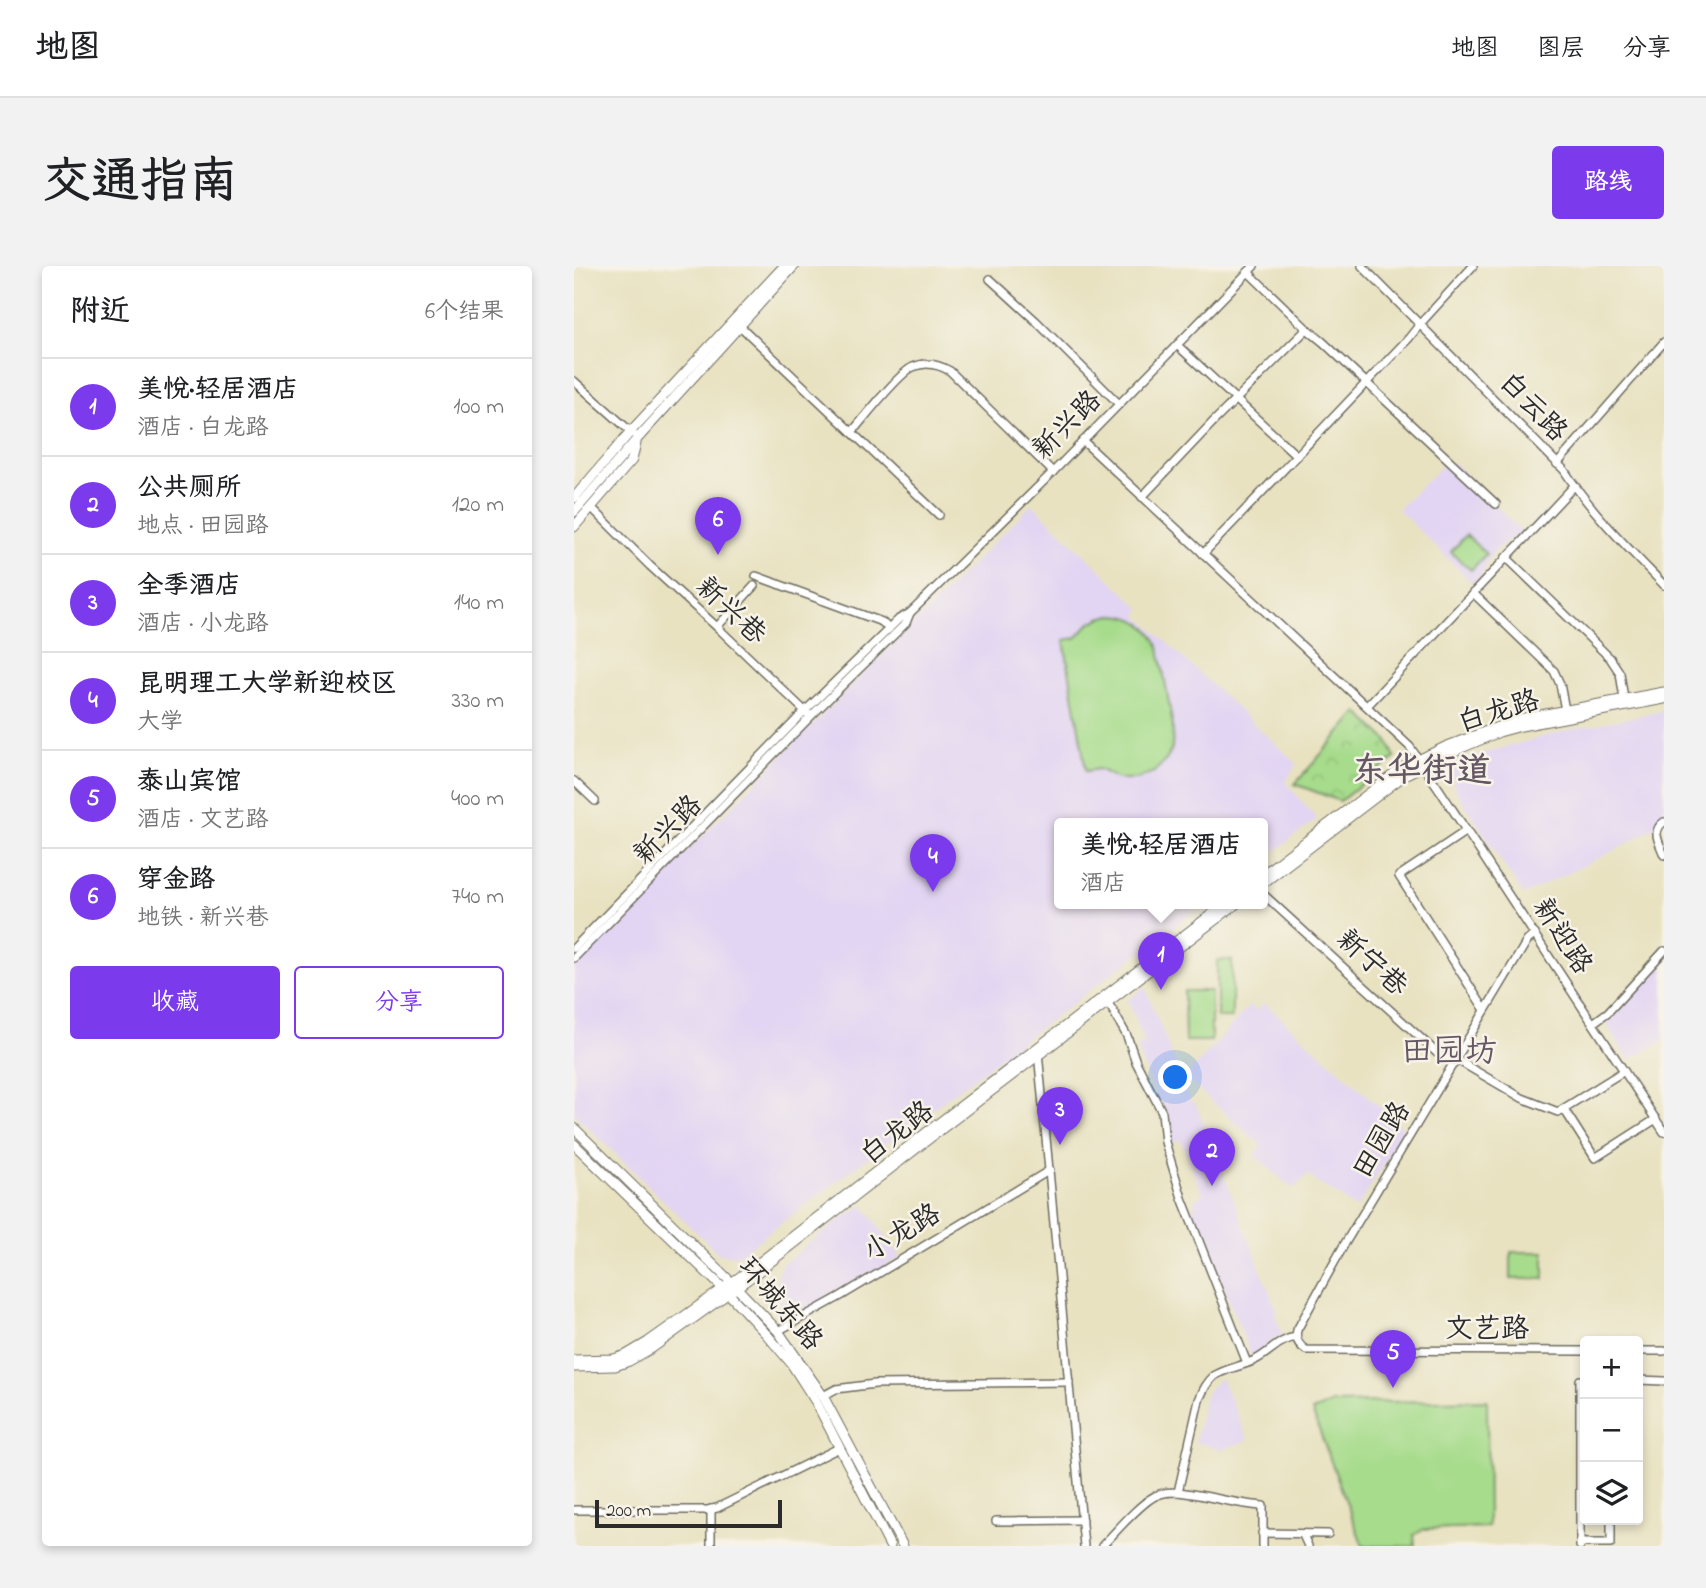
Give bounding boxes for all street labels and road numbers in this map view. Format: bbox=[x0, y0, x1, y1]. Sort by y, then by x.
street label: 白云路 bbox=[1488, 364, 1576, 452]
street label: 新兴路 bbox=[1024, 382, 1112, 470]
street label: 新兴巷 bbox=[685, 568, 775, 656]
street label: 白龙路 bbox=[1453, 681, 1545, 745]
street label: 新兴路 bbox=[625, 787, 713, 875]
street label: 新迎路 bbox=[1521, 891, 1601, 983]
street label: 新宁巷 bbox=[1326, 921, 1417, 1008]
street label: 白龙路 bbox=[852, 1092, 944, 1176]
street label: 田园路 bbox=[1344, 1094, 1422, 1188]
street label: 小龙路 bbox=[856, 1195, 950, 1273]
street label: 环城东路 bbox=[727, 1249, 831, 1361]
street label: 文艺路 bbox=[1445, 1310, 1529, 1351]

